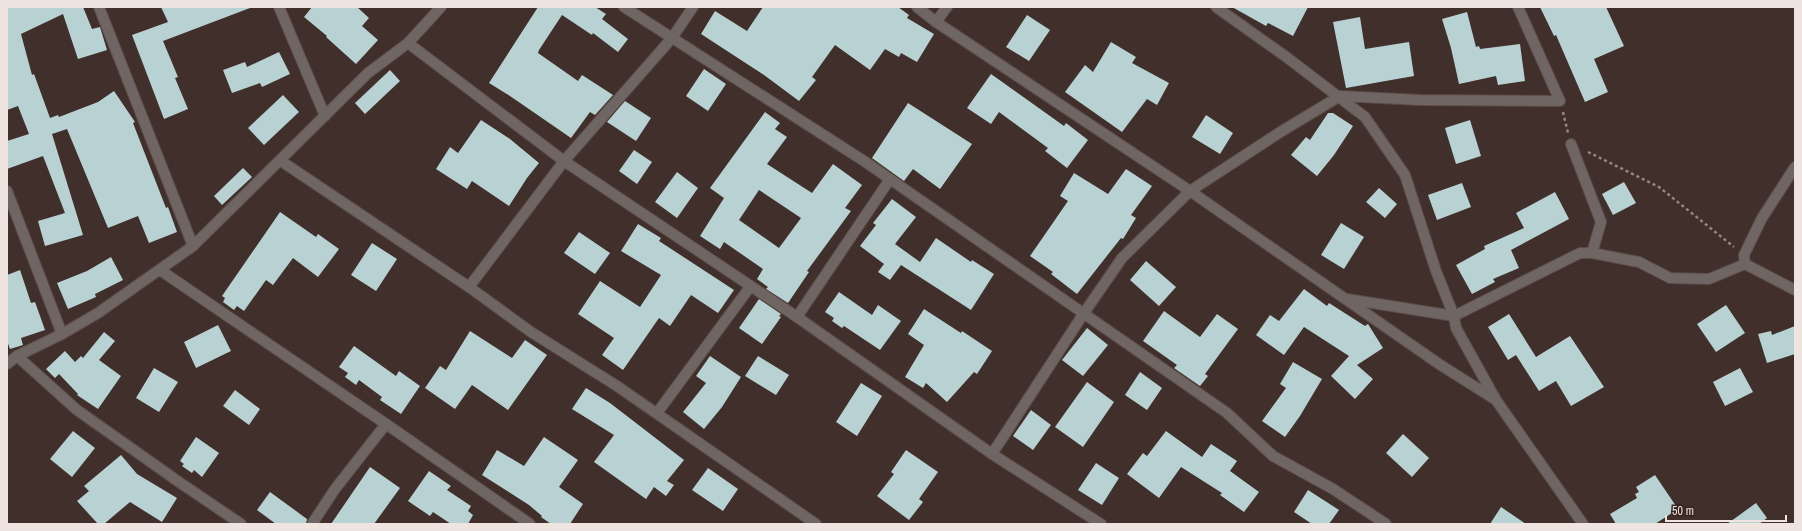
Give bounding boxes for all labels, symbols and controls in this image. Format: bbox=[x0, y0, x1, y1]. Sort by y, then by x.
scale bar bbox=[1666, 497, 1786, 523]
text: 50 m bbox=[1672, 503, 1694, 519]

